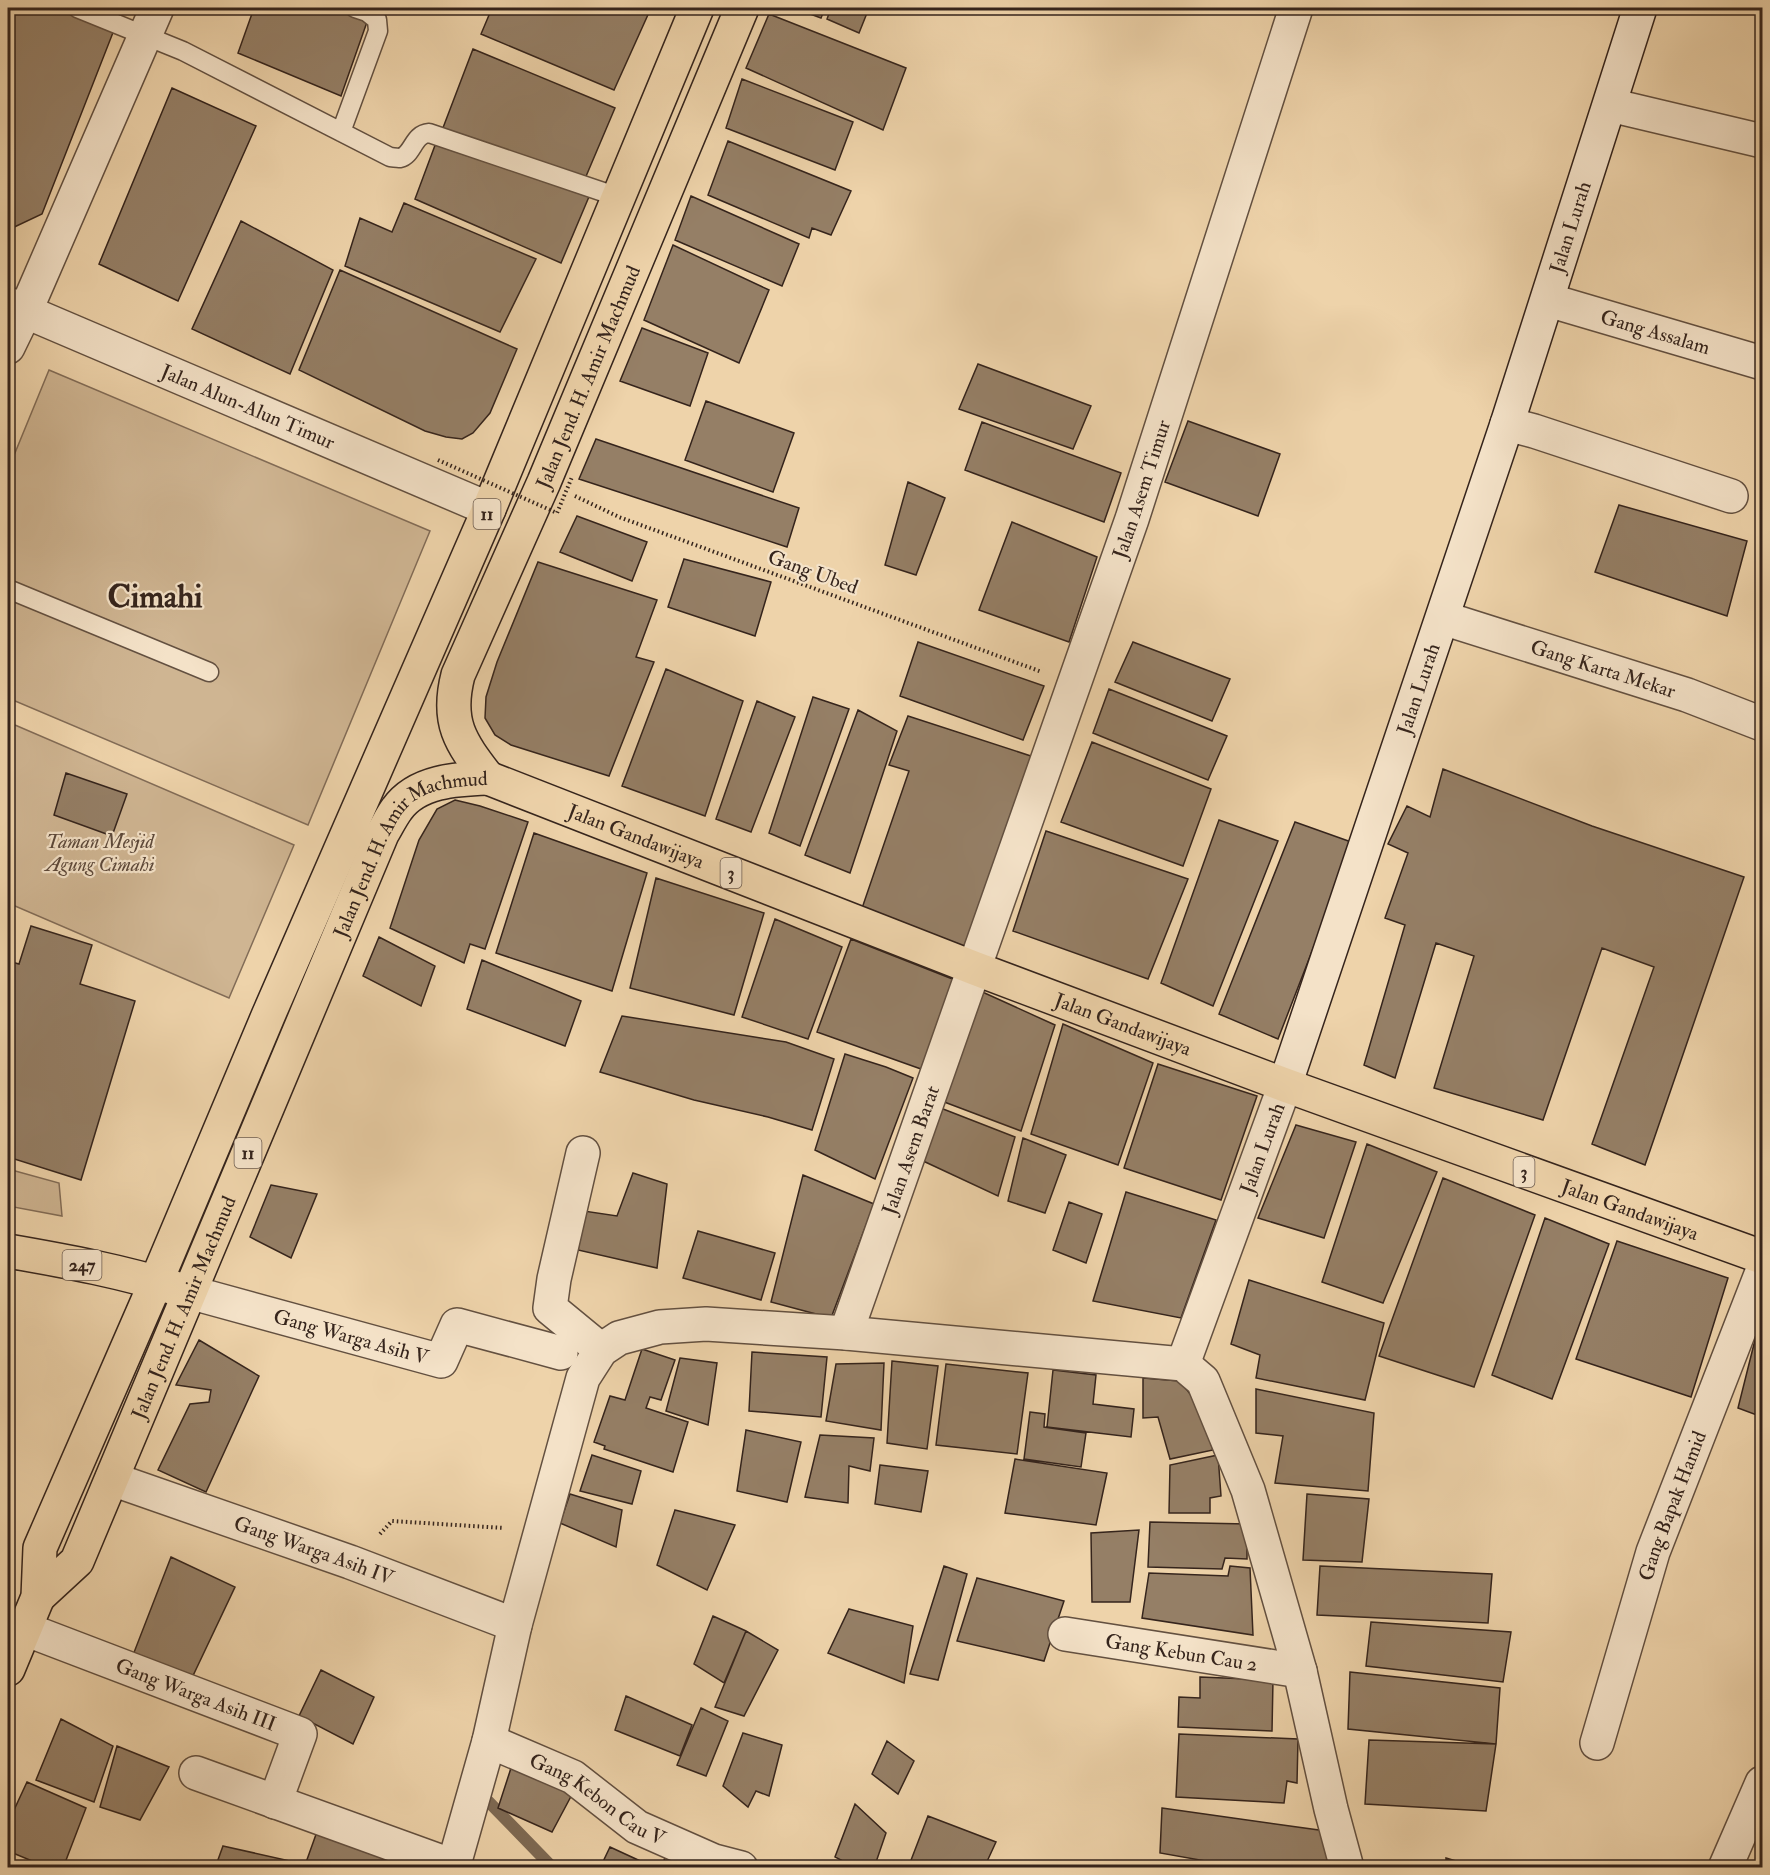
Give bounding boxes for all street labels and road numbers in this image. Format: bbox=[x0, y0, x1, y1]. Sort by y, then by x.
street label: Jalan Lurah bbox=[1543, 178, 1596, 277]
street label: Jalan Jend. H. Amir Machmud bbox=[530, 261, 646, 493]
street label: Gang Assalam bbox=[1598, 304, 1714, 360]
street label: Jalan Alun-Alun Timur bbox=[157, 358, 339, 455]
street label: Jalan Asem Timur bbox=[1106, 416, 1176, 563]
road number: 11 bbox=[474, 499, 500, 529]
street label: Gang Ubed bbox=[764, 544, 862, 600]
street label: Gang Karta Mekar bbox=[1528, 634, 1679, 703]
street label: Jalan Lurah bbox=[1391, 639, 1445, 739]
street label: Jalan Jend. H. Amir Machmud bbox=[327, 766, 488, 942]
street label: Jalan Gandawijaya bbox=[563, 798, 709, 874]
road number: 3 bbox=[720, 858, 742, 888]
street label: Jalan Gandawijaya bbox=[1050, 987, 1196, 1061]
street label: Jalan Asem Barat bbox=[876, 1082, 945, 1219]
street label: Jalan Lurah bbox=[1234, 1099, 1290, 1198]
road number: 11 bbox=[234, 1138, 262, 1168]
road number: 3 bbox=[1514, 1157, 1534, 1187]
street label: Jalan Gandawijaya bbox=[1557, 1173, 1703, 1246]
street label: Jalan Jend. H. Amir Machmud bbox=[125, 1192, 241, 1424]
road number: 247 bbox=[62, 1250, 101, 1280]
street label: Gang Warga Asih V bbox=[271, 1303, 432, 1370]
street label: Gang Bapak Hamid bbox=[1633, 1427, 1712, 1583]
street label: Gang Warga Asih IV bbox=[231, 1510, 398, 1590]
street label: Gang Kebun Cau 2 bbox=[1104, 1628, 1259, 1677]
street label: Gang Warga Asih III bbox=[112, 1652, 280, 1736]
street label: Gang Kebon Cau V bbox=[526, 1747, 670, 1851]

